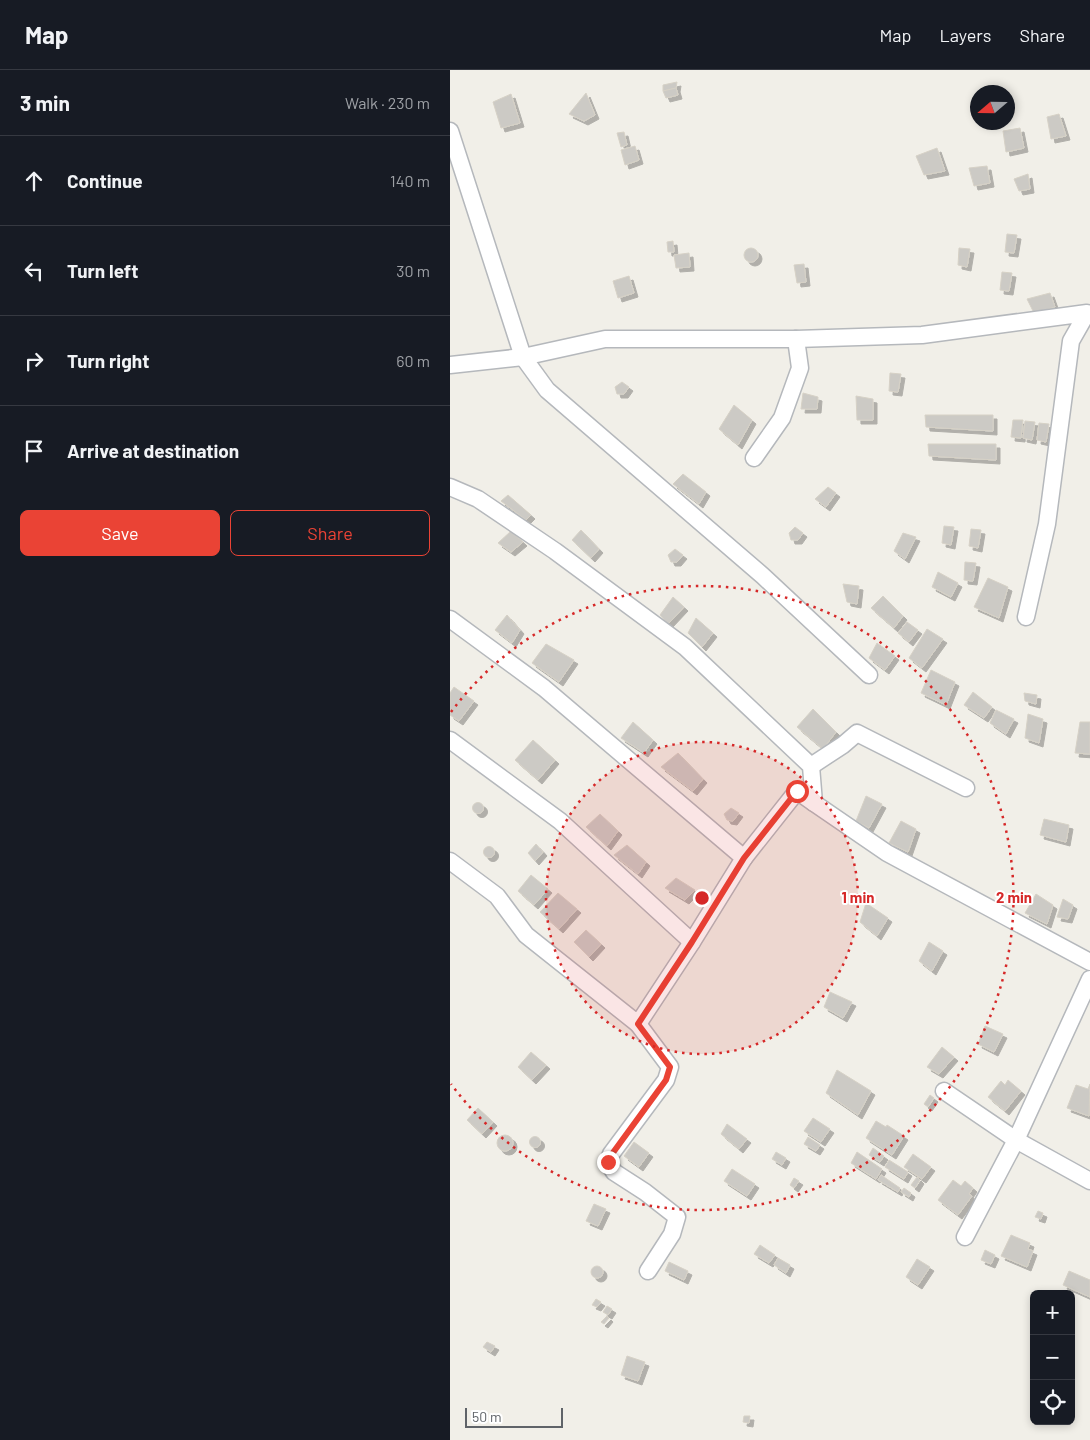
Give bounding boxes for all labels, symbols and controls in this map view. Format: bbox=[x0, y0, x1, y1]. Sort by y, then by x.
text: Map bbox=[25, 20, 68, 49]
text: Map bbox=[879, 24, 911, 46]
text: Layers bbox=[939, 24, 992, 46]
text: Share bbox=[1020, 24, 1065, 46]
north arrow bbox=[970, 85, 1015, 130]
text: 3 min bbox=[20, 90, 70, 115]
text: Walk · 230 m bbox=[345, 93, 430, 112]
icon: ahead bbox=[20, 167, 48, 195]
text: Continue bbox=[67, 169, 143, 192]
text: 140 m bbox=[390, 171, 430, 190]
icon: left bbox=[20, 257, 48, 285]
text: Turn left bbox=[67, 259, 138, 282]
text: 30 m bbox=[396, 261, 430, 280]
icon: right bbox=[20, 347, 48, 375]
text: Turn right bbox=[67, 349, 149, 372]
text: 60 m bbox=[396, 351, 430, 370]
icon: arrive bbox=[20, 437, 48, 465]
text: Arrive at destination bbox=[67, 439, 239, 462]
button: Save bbox=[20, 510, 220, 556]
button: Share bbox=[230, 510, 430, 556]
route start bbox=[786, 780, 809, 803]
text: 1 min bbox=[842, 888, 874, 906]
text: 2 min bbox=[996, 888, 1032, 906]
centre of rings bbox=[693, 889, 711, 907]
route end bbox=[597, 1151, 620, 1174]
map controls bbox=[1030, 1290, 1075, 1425]
button: + bbox=[1030, 1290, 1075, 1335]
button: − bbox=[1030, 1335, 1075, 1380]
button: locate bbox=[1030, 1380, 1075, 1425]
scale bar bbox=[465, 1405, 562, 1428]
text: 50 m bbox=[472, 1408, 501, 1425]

